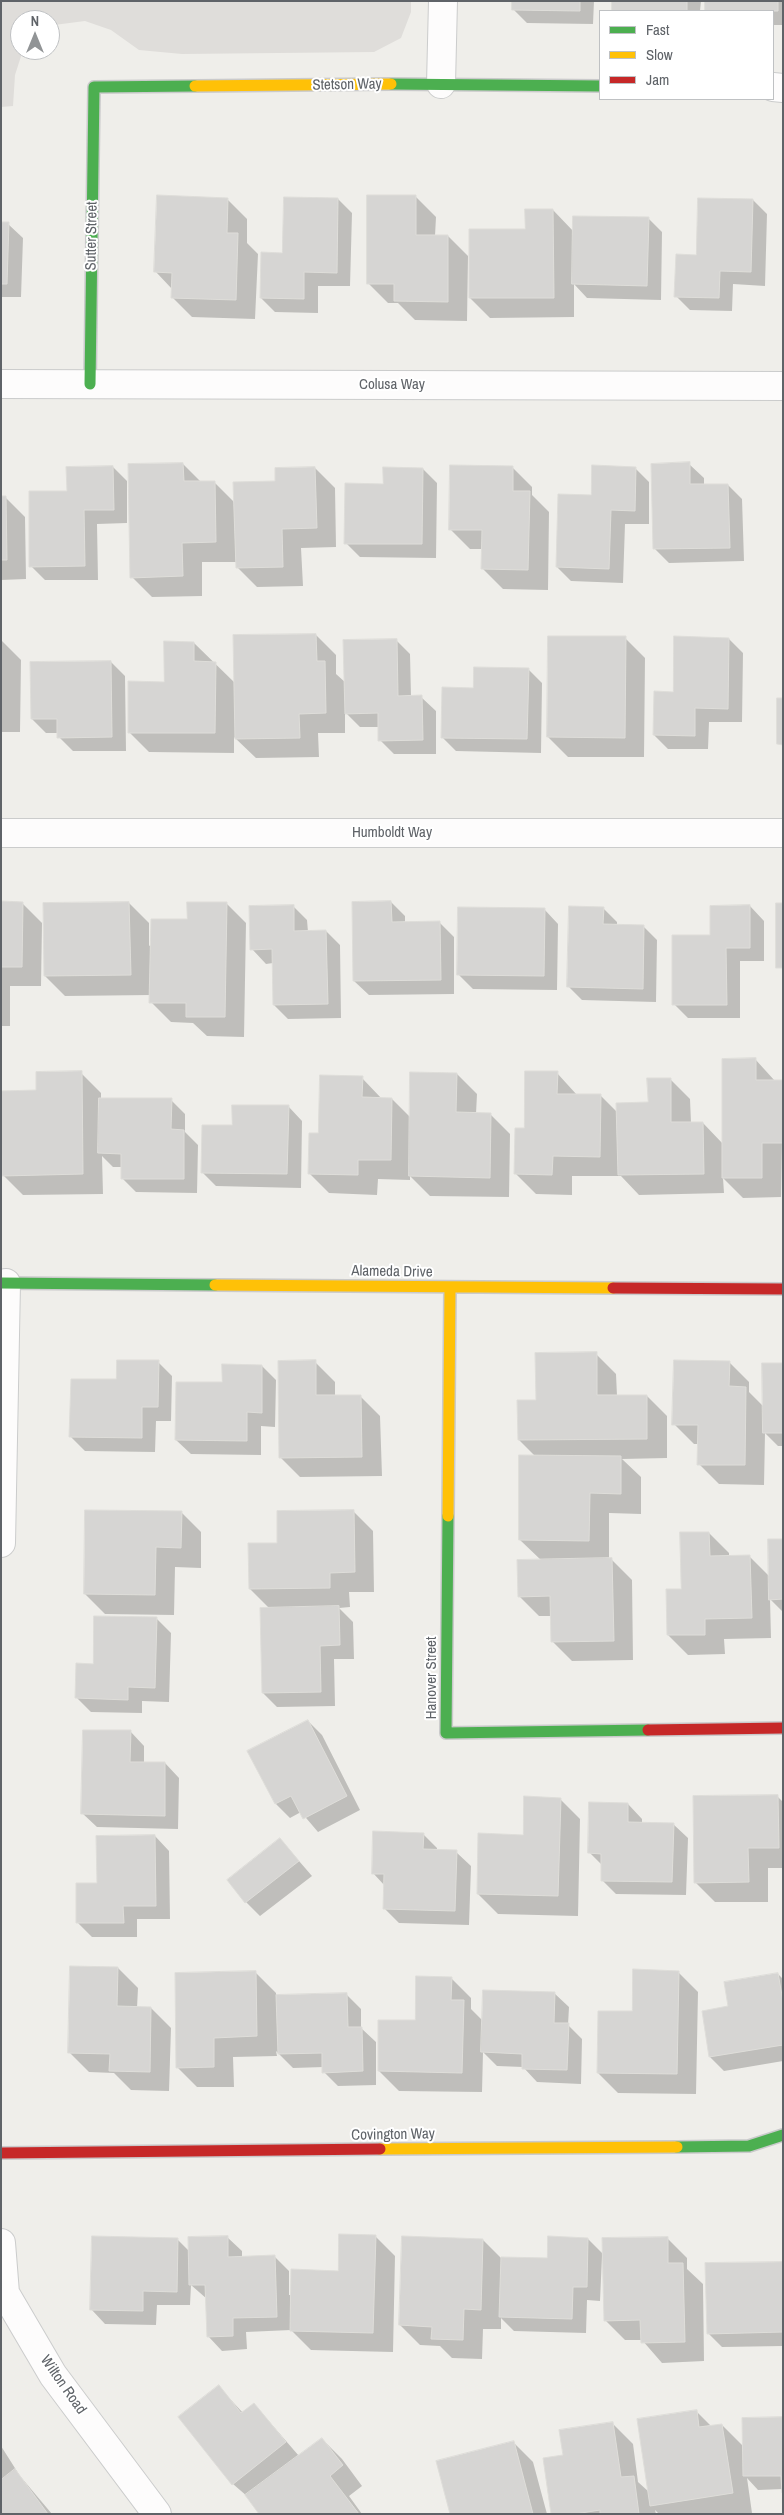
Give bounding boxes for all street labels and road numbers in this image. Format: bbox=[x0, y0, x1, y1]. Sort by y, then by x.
street label: Stetson Way bbox=[312, 75, 382, 95]
street label: Sutter Street bbox=[82, 201, 102, 271]
street label: Colusa Way bbox=[359, 376, 425, 394]
street label: Humboldt Way bbox=[352, 824, 432, 842]
street label: Alameda Drive bbox=[351, 1262, 433, 1282]
street label: Hanover Street bbox=[423, 1637, 441, 1719]
street label: Covington Way bbox=[351, 2125, 435, 2145]
street label: Wilton Road bbox=[36, 2352, 90, 2418]

